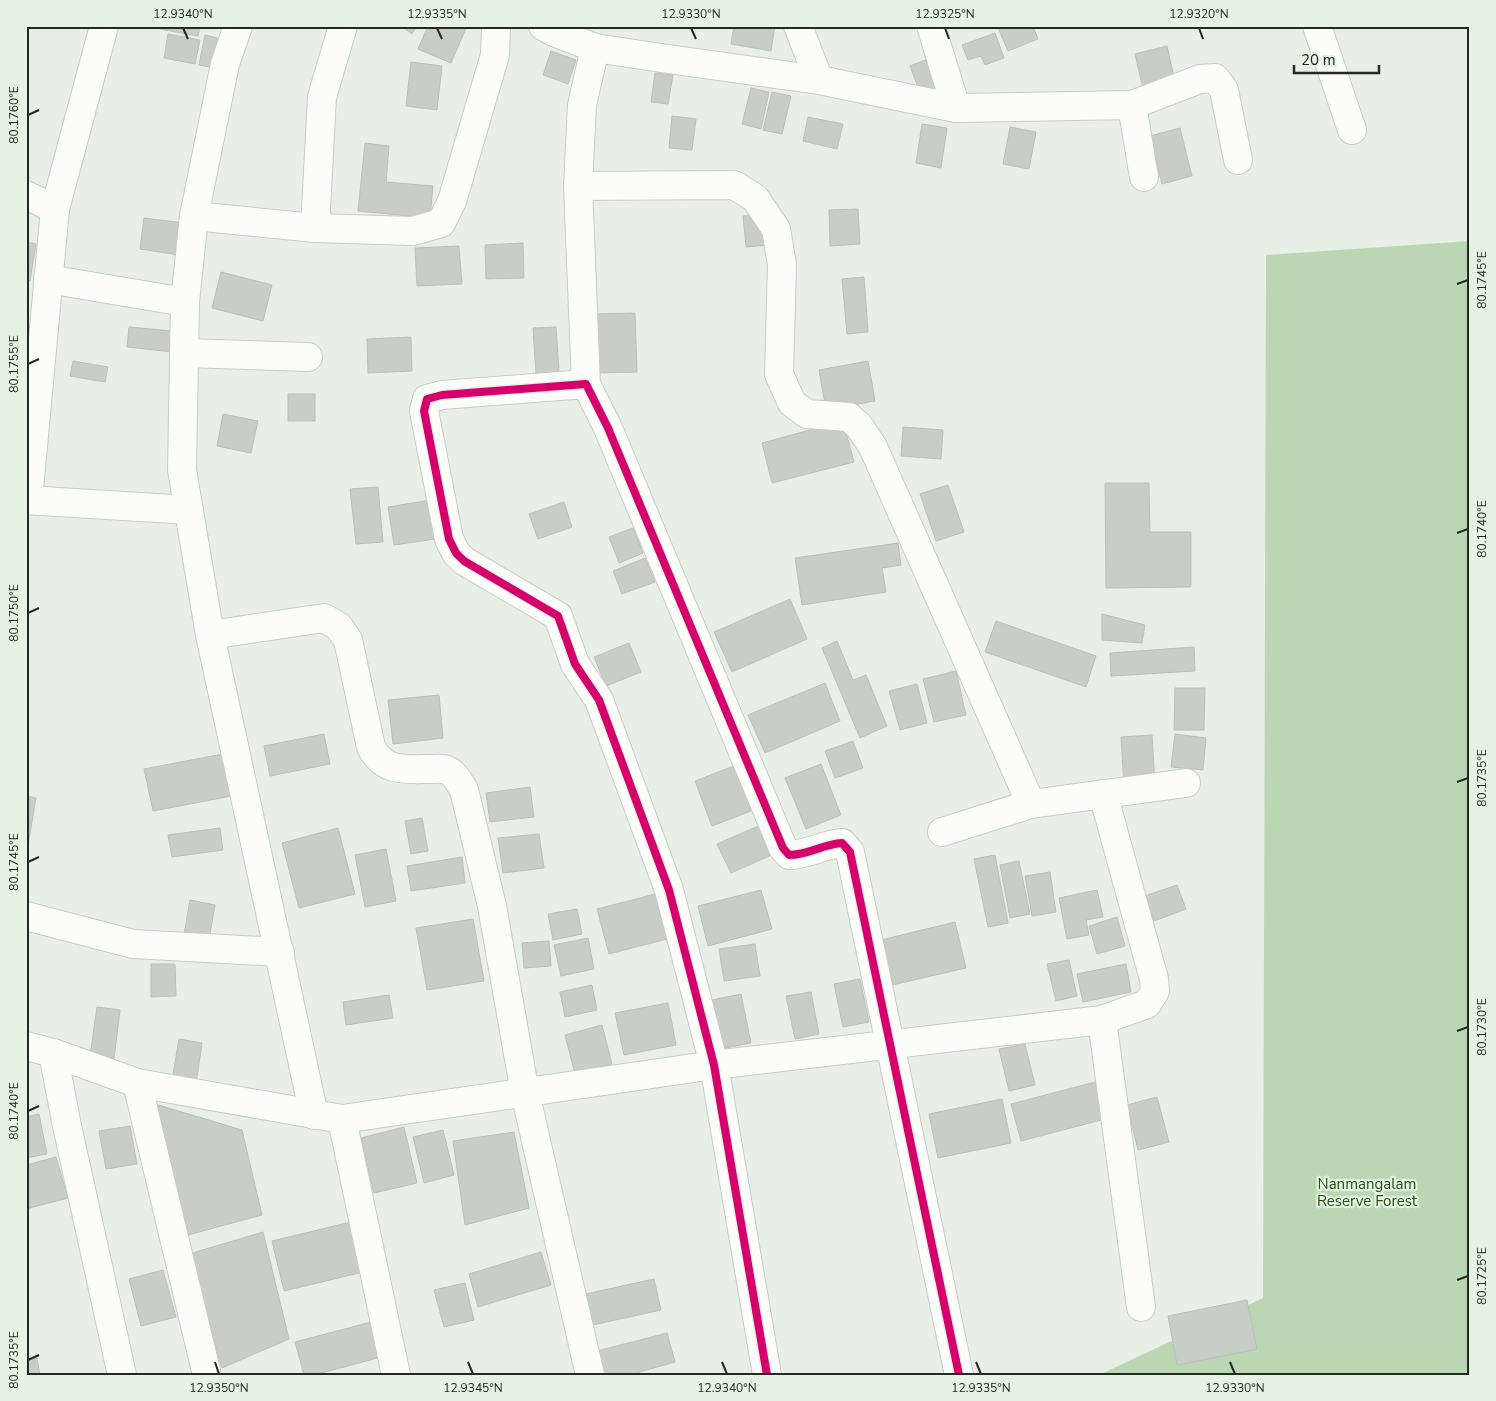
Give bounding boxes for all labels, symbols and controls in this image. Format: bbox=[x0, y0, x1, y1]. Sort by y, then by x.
text: 12.9340°N bbox=[153, 6, 213, 22]
text: 12.9335°N bbox=[407, 6, 467, 22]
text: 12.9330°N bbox=[661, 6, 721, 22]
text: 12.9325°N bbox=[915, 6, 975, 22]
text: 12.9320°N bbox=[1169, 6, 1229, 22]
scale bar bbox=[1294, 42, 1378, 74]
text: 20 m bbox=[1301, 50, 1336, 70]
text: 80.1760°E bbox=[6, 86, 22, 144]
text: 80.1745°E bbox=[1474, 251, 1490, 309]
text: 80.1755°E bbox=[6, 335, 22, 393]
text: 80.1740°E bbox=[1474, 500, 1490, 558]
text: 80.1750°E bbox=[6, 584, 22, 642]
text: 80.1735°E bbox=[1474, 749, 1490, 807]
text: 80.1745°E bbox=[6, 833, 22, 891]
text: 80.1730°E bbox=[1474, 998, 1490, 1056]
text: 80.1740°E bbox=[6, 1082, 22, 1140]
park label: Nanmangalam Reserve Forest bbox=[1317, 1174, 1418, 1211]
text: 80.1725°E bbox=[1474, 1247, 1490, 1305]
text: 80.1735°E bbox=[6, 1331, 22, 1389]
text: 12.9350°N bbox=[189, 1380, 249, 1396]
text: 12.9345°N bbox=[443, 1380, 503, 1396]
text: 12.9340°N bbox=[697, 1380, 757, 1396]
text: 12.9335°N bbox=[951, 1380, 1011, 1396]
text: 12.9330°N bbox=[1205, 1380, 1265, 1396]

